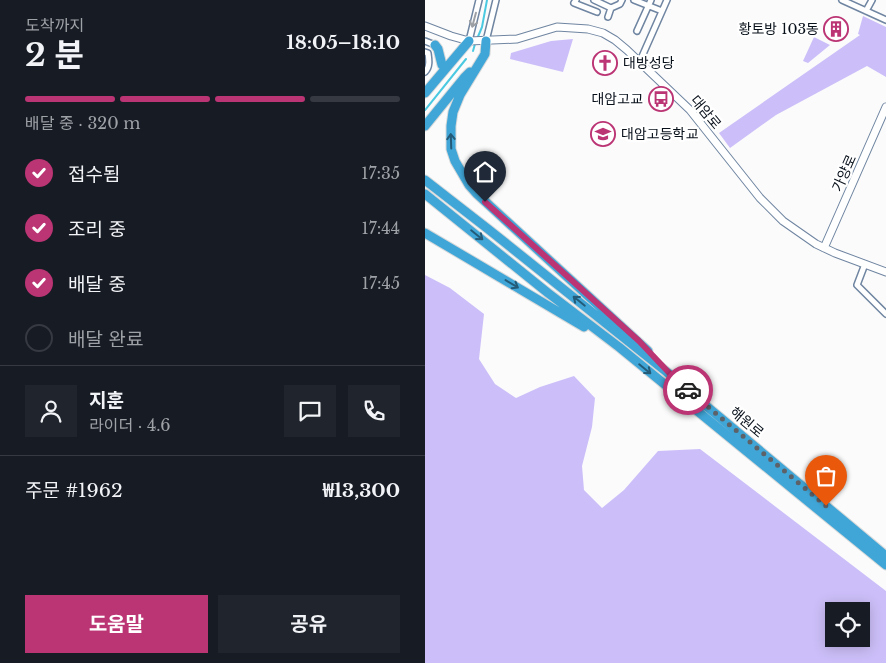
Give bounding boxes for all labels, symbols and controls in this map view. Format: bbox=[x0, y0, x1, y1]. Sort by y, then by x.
one-way arrow bbox=[469, 12, 478, 28]
text: 도착까지 bbox=[25, 15, 84, 35]
building icon: 황토방 103동 bbox=[823, 16, 849, 42]
place label: 황토방 103동 bbox=[739, 20, 819, 38]
text: 18:05–18:10 bbox=[286, 31, 400, 54]
text: 2 분 bbox=[25, 35, 84, 75]
church icon: 대방성당 bbox=[592, 50, 618, 76]
place label: 대방성당 bbox=[623, 54, 675, 72]
bus stop icon: 대암고교 bbox=[648, 86, 674, 112]
place label: 대암고교 bbox=[591, 90, 643, 108]
street label: 대암로 bbox=[687, 91, 725, 133]
text: 배달 중 · 320 m bbox=[25, 113, 140, 133]
school or university icon: 대암고등학교 bbox=[590, 121, 616, 147]
place label: 대암고등학교 bbox=[621, 125, 698, 143]
one-way arrow bbox=[446, 133, 456, 150]
pin bbox=[464, 151, 506, 202]
street label: 가양로 bbox=[828, 152, 860, 194]
icon: home bbox=[471, 158, 499, 186]
icon: check bbox=[25, 159, 53, 187]
text: 접수됨 bbox=[68, 163, 120, 186]
text: 17:35 bbox=[361, 163, 400, 183]
icon: check bbox=[25, 214, 53, 242]
text: 조리 중 bbox=[68, 218, 126, 241]
text: 17:44 bbox=[362, 218, 400, 238]
one-way arrow bbox=[470, 230, 483, 241]
icon: check bbox=[25, 269, 53, 297]
text: 배달 중 bbox=[68, 273, 126, 296]
text: 17:45 bbox=[362, 273, 400, 293]
one-way arrow bbox=[505, 280, 519, 290]
one-way arrow bbox=[573, 296, 586, 307]
text: 배달 완료 bbox=[68, 328, 143, 351]
one-way arrow bbox=[638, 363, 651, 374]
courier bbox=[663, 365, 713, 415]
icon: car bbox=[674, 376, 702, 404]
button: person bbox=[25, 385, 77, 437]
button: chat bbox=[284, 385, 336, 437]
button: phone bbox=[348, 385, 400, 437]
text: 지훈 bbox=[89, 389, 124, 412]
street label: 해원로 bbox=[726, 403, 768, 441]
text: 라이더 · 4.6 bbox=[89, 415, 171, 435]
pin bbox=[805, 455, 847, 506]
icon: bag bbox=[812, 462, 840, 490]
text: 주문 #1962 bbox=[25, 479, 123, 502]
text: ₩13,300 bbox=[323, 479, 400, 502]
button: 도움말 bbox=[25, 595, 208, 653]
button: 공유 bbox=[218, 595, 400, 653]
map controls bbox=[825, 602, 870, 647]
button: locate bbox=[825, 602, 870, 647]

